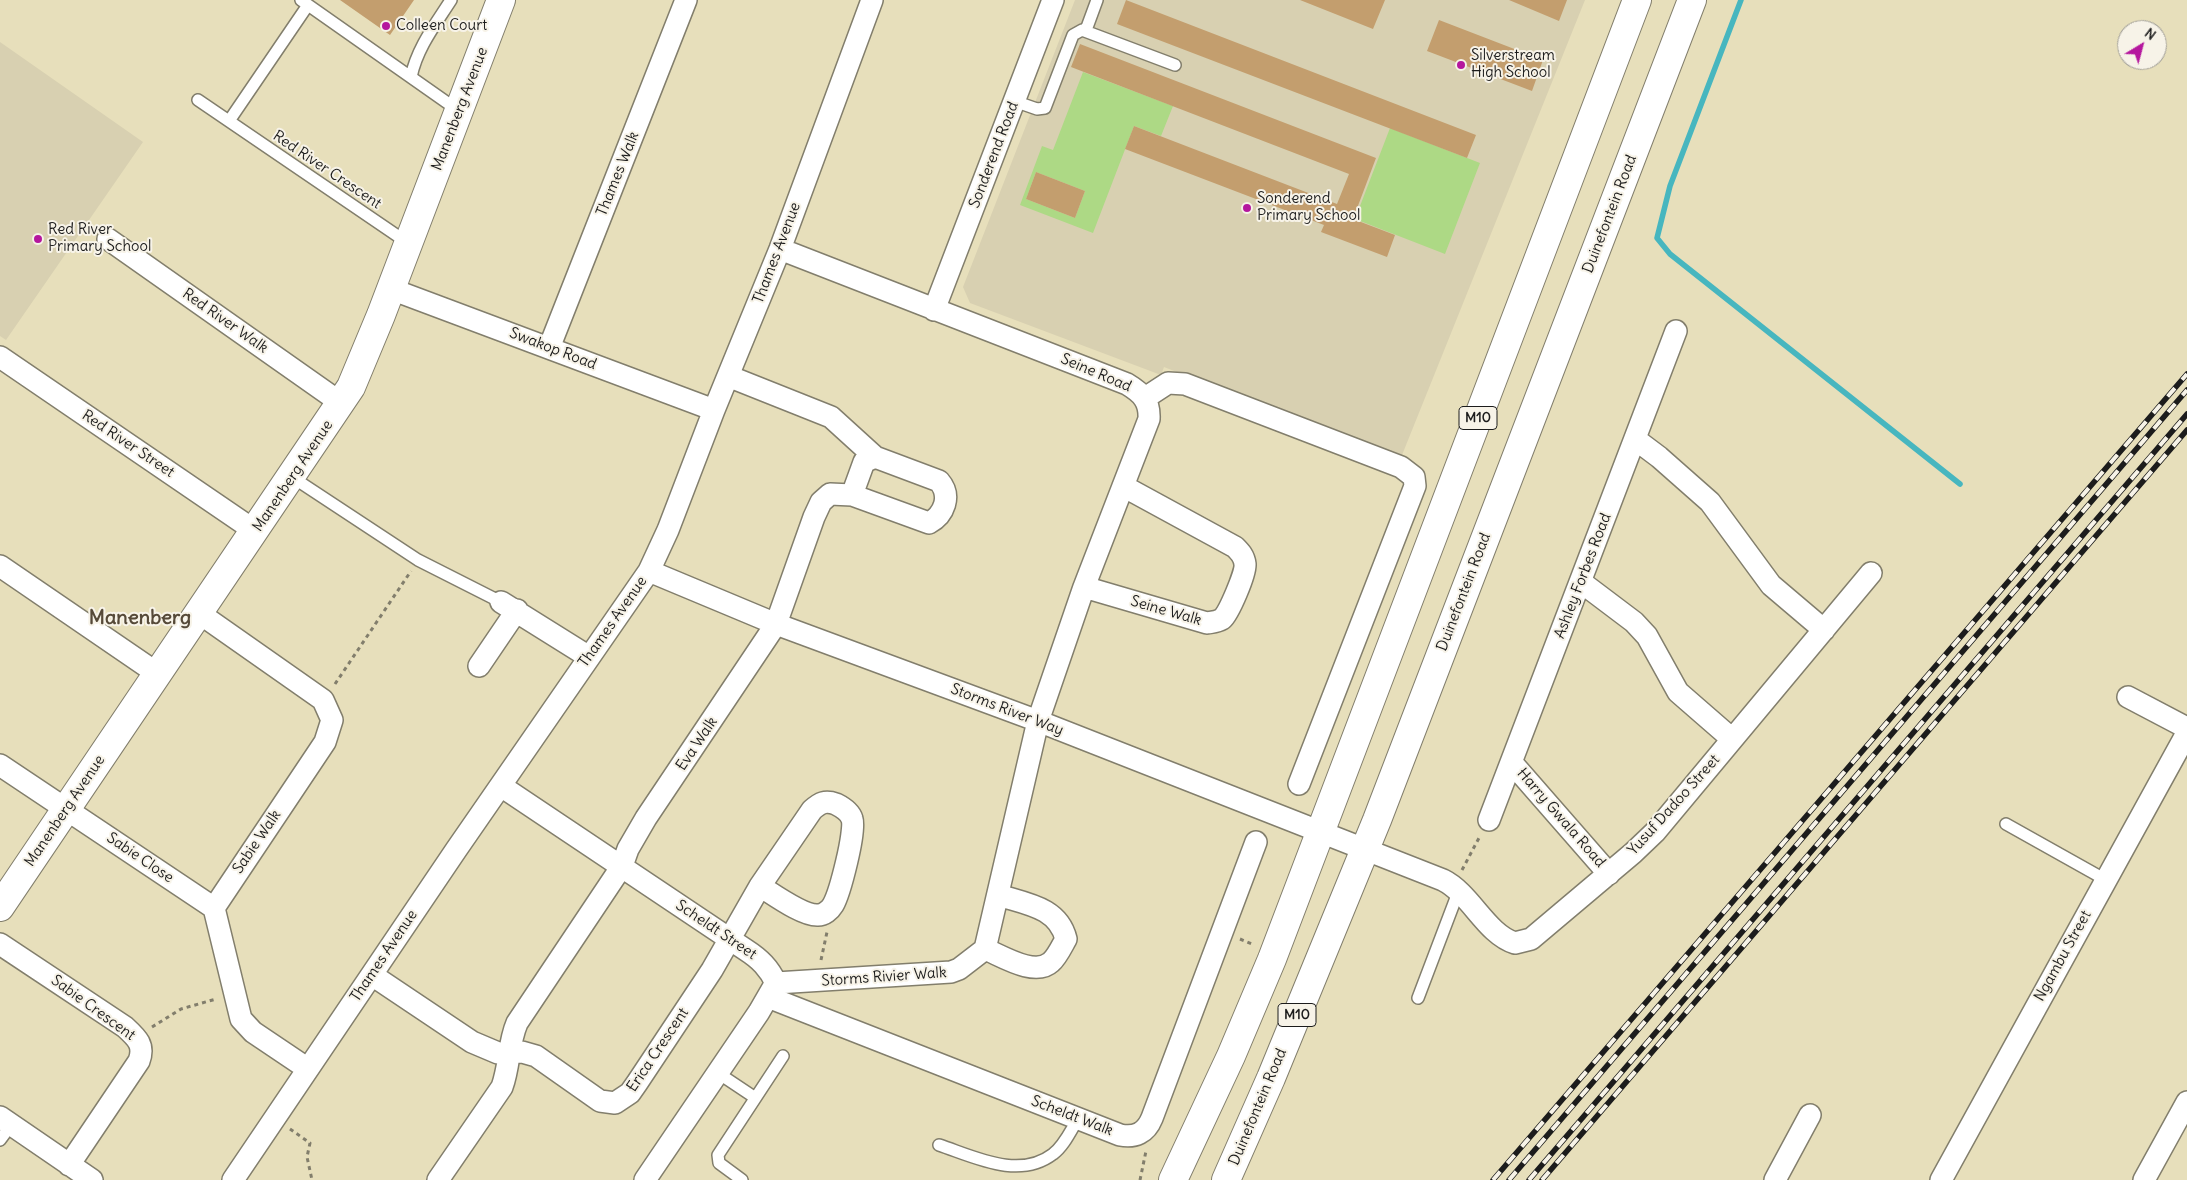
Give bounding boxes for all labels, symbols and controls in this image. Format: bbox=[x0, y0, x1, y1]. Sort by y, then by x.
place label: Colleen Court bbox=[396, 17, 487, 35]
marker: Colleen Court bbox=[380, 20, 392, 32]
north arrow bbox=[2117, 20, 2167, 70]
text: N bbox=[2141, 24, 2160, 44]
street label: Manenberg Avenue bbox=[428, 45, 492, 173]
place label: Silverstream High School bbox=[1471, 47, 1555, 82]
marker: Silverstream High School bbox=[1455, 59, 1467, 71]
street label: Sonderend Road bbox=[965, 99, 1023, 211]
street label: Red River Crescent bbox=[269, 127, 385, 213]
street label: Thames Walk bbox=[593, 129, 643, 219]
street label: Duinefontein Road bbox=[1579, 152, 1641, 276]
place label: Sonderend Primary School bbox=[1257, 190, 1360, 225]
street label: Thames Avenue bbox=[749, 200, 805, 306]
marker: Sonderend Primary School bbox=[1241, 202, 1253, 214]
place label: Red River Primary School bbox=[48, 221, 151, 256]
marker: Red River Primary School bbox=[32, 233, 44, 245]
street label: Red River Walk bbox=[179, 285, 271, 357]
street label: Swakop Road bbox=[507, 324, 599, 374]
street label: Seine Road bbox=[1058, 350, 1134, 396]
street label: Red River Street bbox=[78, 406, 178, 482]
road number: M10 bbox=[1459, 406, 1497, 429]
street label: Manenberg Avenue bbox=[249, 417, 337, 535]
street label: Ashley Forbes Road bbox=[1551, 511, 1615, 641]
street label: Duinefontein Road bbox=[1433, 530, 1495, 654]
street label: Thames Avenue bbox=[575, 573, 651, 671]
street label: Seine Walk bbox=[1129, 592, 1203, 630]
district label: Manenberg bbox=[89, 606, 191, 630]
street label: Storms River Way bbox=[948, 680, 1066, 740]
street label: Eva Walk bbox=[673, 714, 721, 774]
street label: Yusuf Dadoo Street bbox=[1624, 751, 1724, 859]
street label: Manenberg Avenue bbox=[21, 752, 109, 870]
street label: Harry Gwala Road bbox=[1513, 765, 1609, 871]
street label: Sabie Walk bbox=[229, 807, 285, 877]
street label: Sabie Close bbox=[103, 829, 177, 887]
street label: Scheldt Street bbox=[672, 896, 760, 964]
street label: Thames Avenue bbox=[347, 907, 421, 1005]
street label: Ngambu Street bbox=[2031, 907, 2095, 1005]
street label: Storms Rivier Walk bbox=[821, 964, 947, 990]
street label: Sabie Crescent bbox=[47, 971, 139, 1045]
road number: M10 bbox=[1278, 1004, 1316, 1026]
street label: Erica Crescent bbox=[623, 1005, 693, 1095]
street label: Duinefontein Road bbox=[1225, 1046, 1291, 1168]
street label: Scheldt Walk bbox=[1029, 1092, 1115, 1140]

